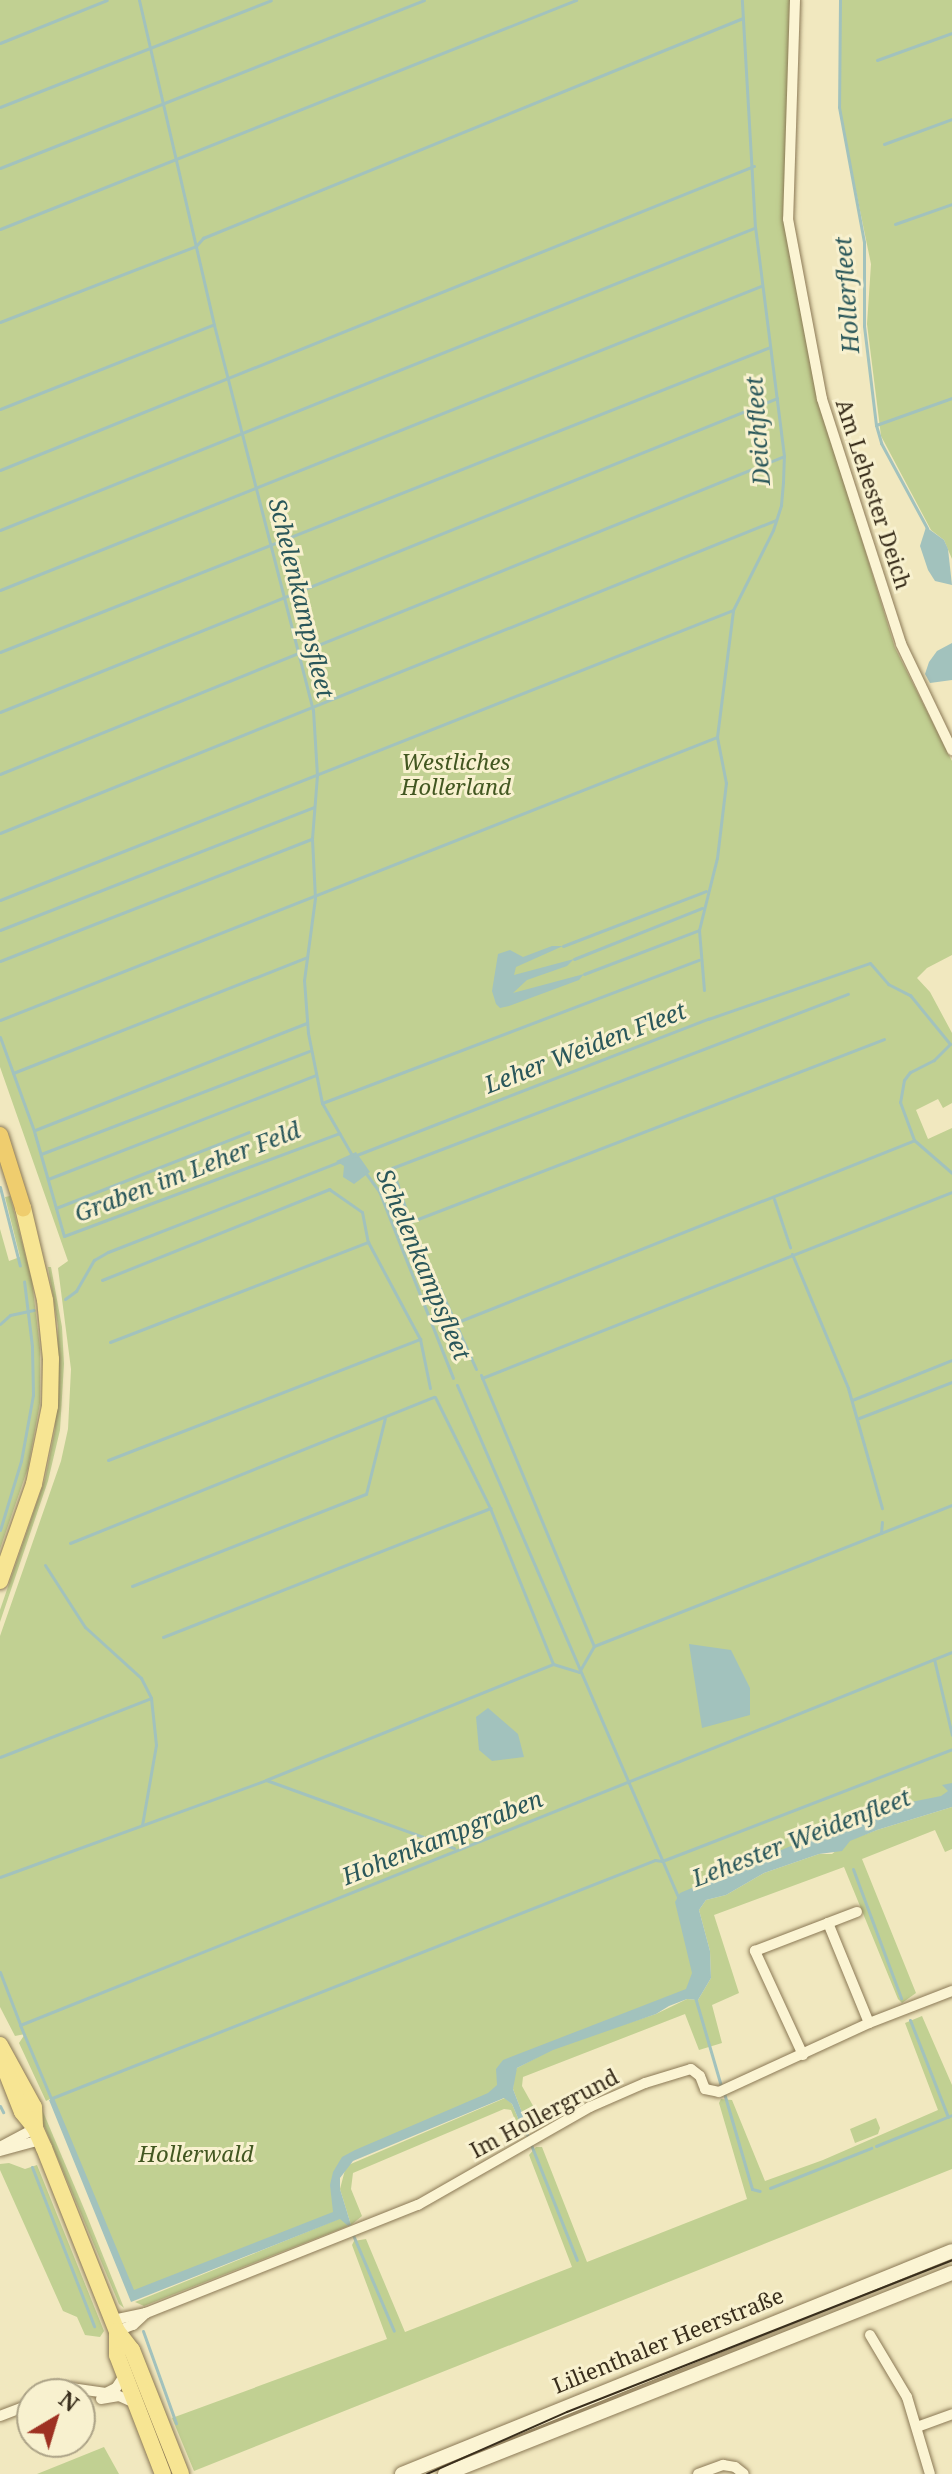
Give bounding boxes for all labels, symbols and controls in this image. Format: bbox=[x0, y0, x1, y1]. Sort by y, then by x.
water label: Hollerfleet bbox=[828, 236, 864, 354]
water label: Deichfleet bbox=[739, 375, 775, 487]
street label: Am Lehester Deich bbox=[831, 396, 917, 592]
water label: Schelenkampsfleet bbox=[263, 495, 341, 701]
park label: Westliches Hollerland bbox=[401, 748, 511, 800]
water label: Leher Weiden Fleet bbox=[480, 995, 690, 1099]
water label: Graben im Leher Feld bbox=[70, 1115, 304, 1227]
water label: Schelenkampsfleet bbox=[371, 1164, 477, 1364]
water label: Lehester Weidenfleet bbox=[688, 1782, 914, 1892]
water label: Hohenkampgraben bbox=[337, 1784, 547, 1890]
street label: Im Hollergrund bbox=[465, 2063, 623, 2163]
park label: Hollerwald bbox=[139, 2141, 253, 2167]
street label: Lilienthaler Heerstraße bbox=[549, 2282, 787, 2398]
north arrow bbox=[16, 2378, 96, 2458]
text: N bbox=[53, 2384, 86, 2418]

